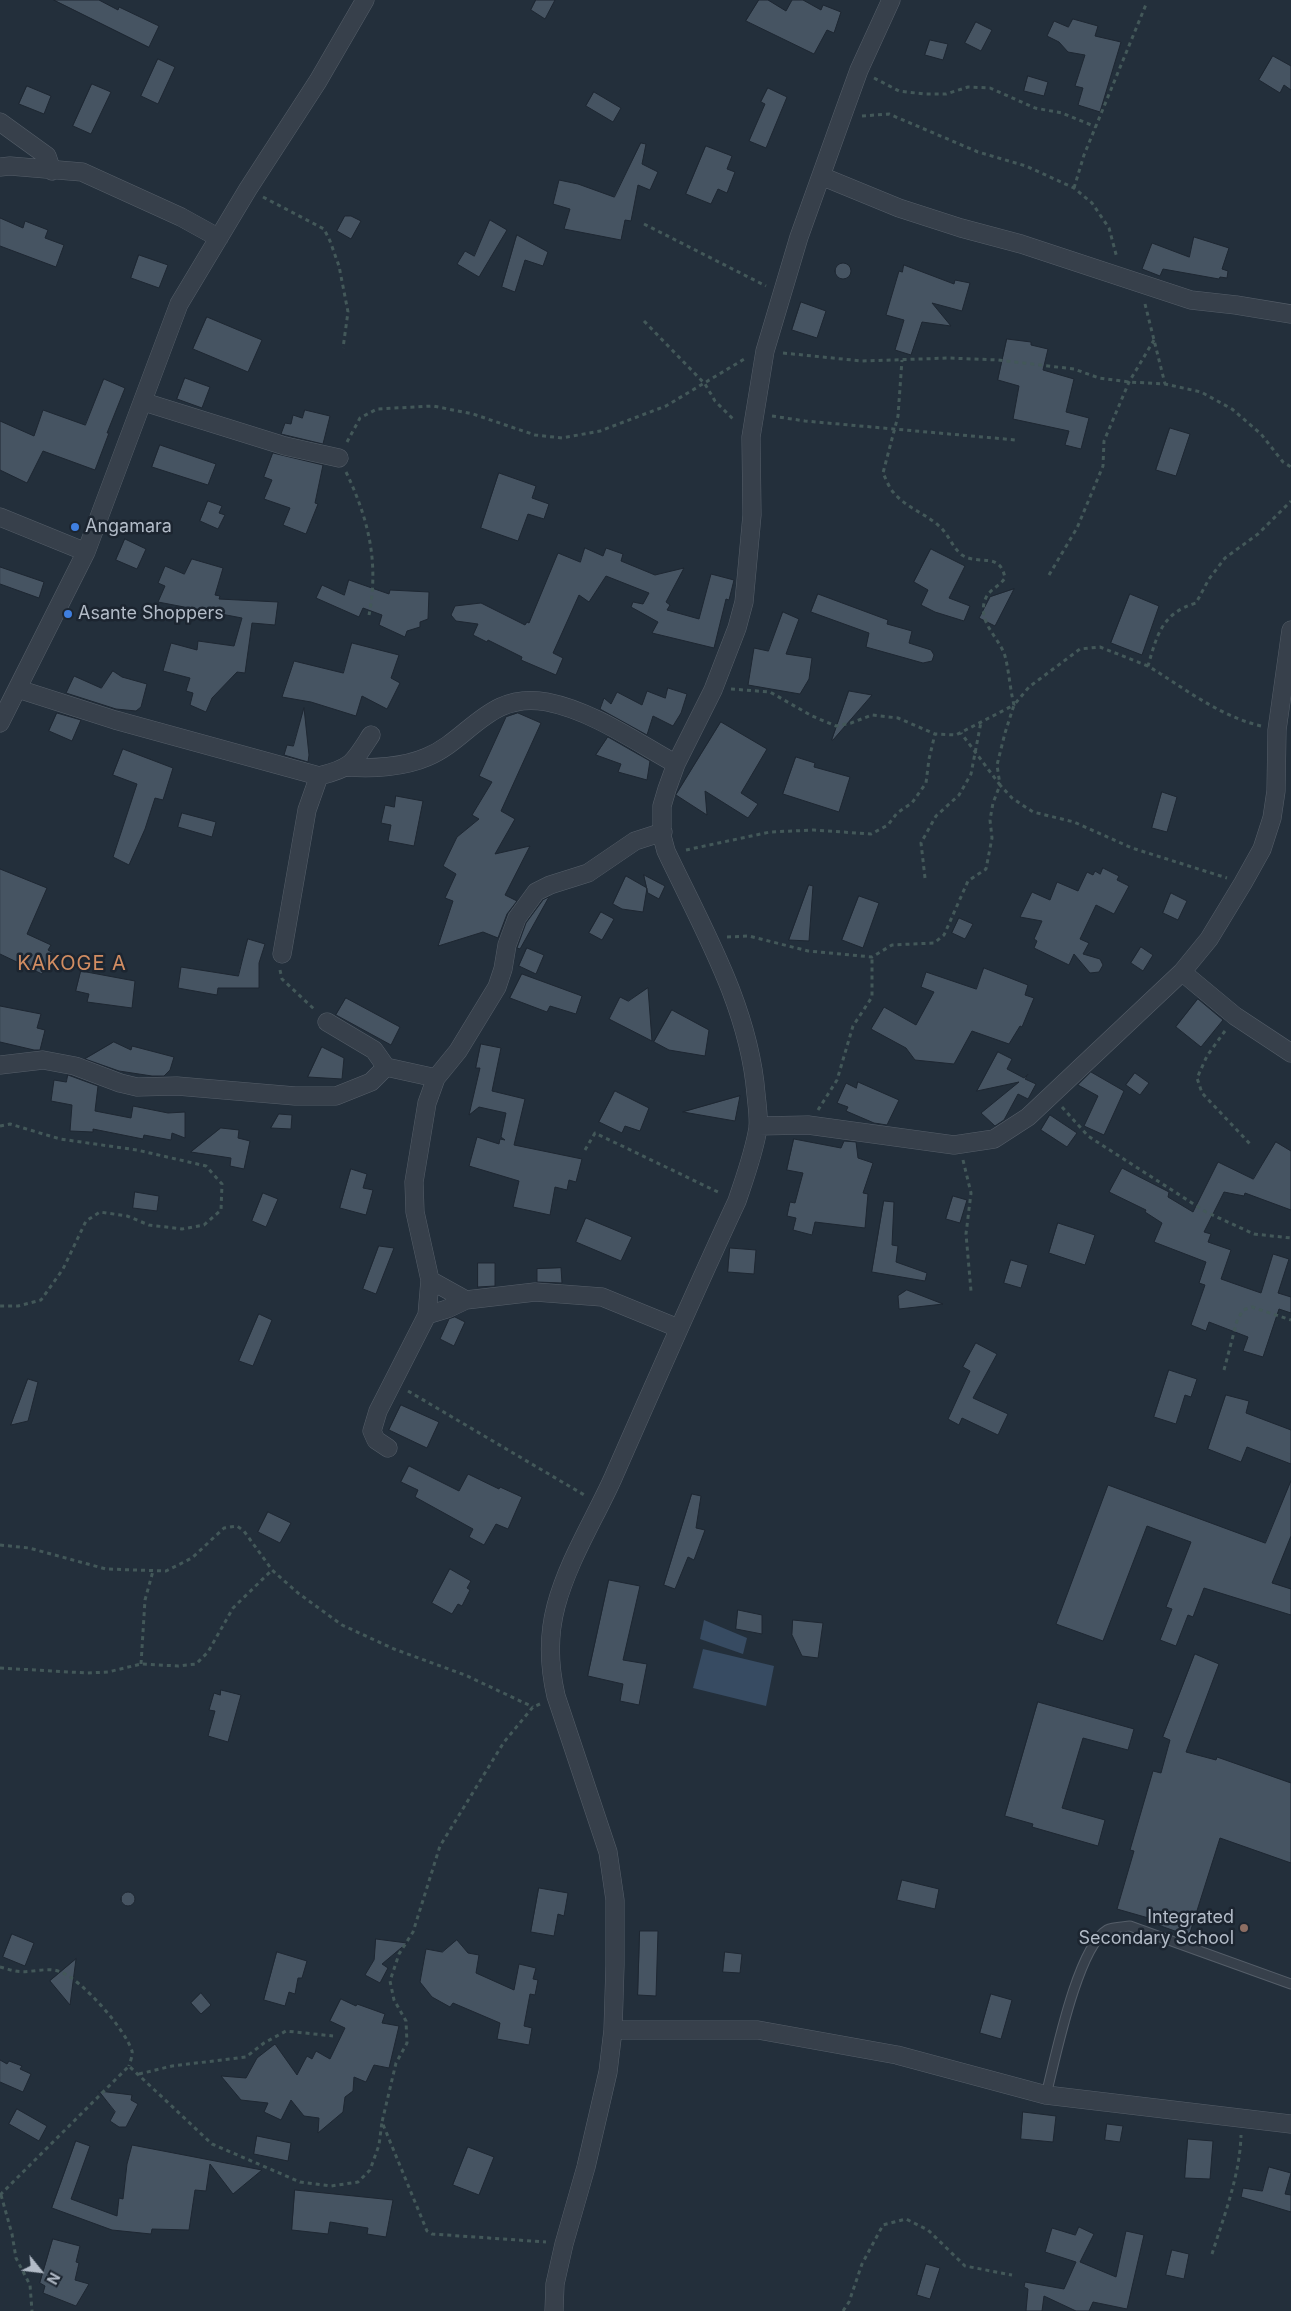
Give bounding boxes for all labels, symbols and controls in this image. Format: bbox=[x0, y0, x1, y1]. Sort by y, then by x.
place label: Angamara bbox=[85, 516, 172, 538]
marker: Angamara bbox=[69, 521, 81, 533]
place label: Asante Shoppers bbox=[78, 603, 224, 625]
marker: Asante Shoppers bbox=[62, 608, 74, 620]
district label: KAKOGE A bbox=[16, 952, 128, 976]
place label: Integrated Secondary School bbox=[1078, 1907, 1234, 1950]
marker: Integrated Secondary School bbox=[1238, 1922, 1250, 1934]
north arrow bbox=[15, 2246, 65, 2296]
text: N bbox=[44, 2270, 64, 2287]

